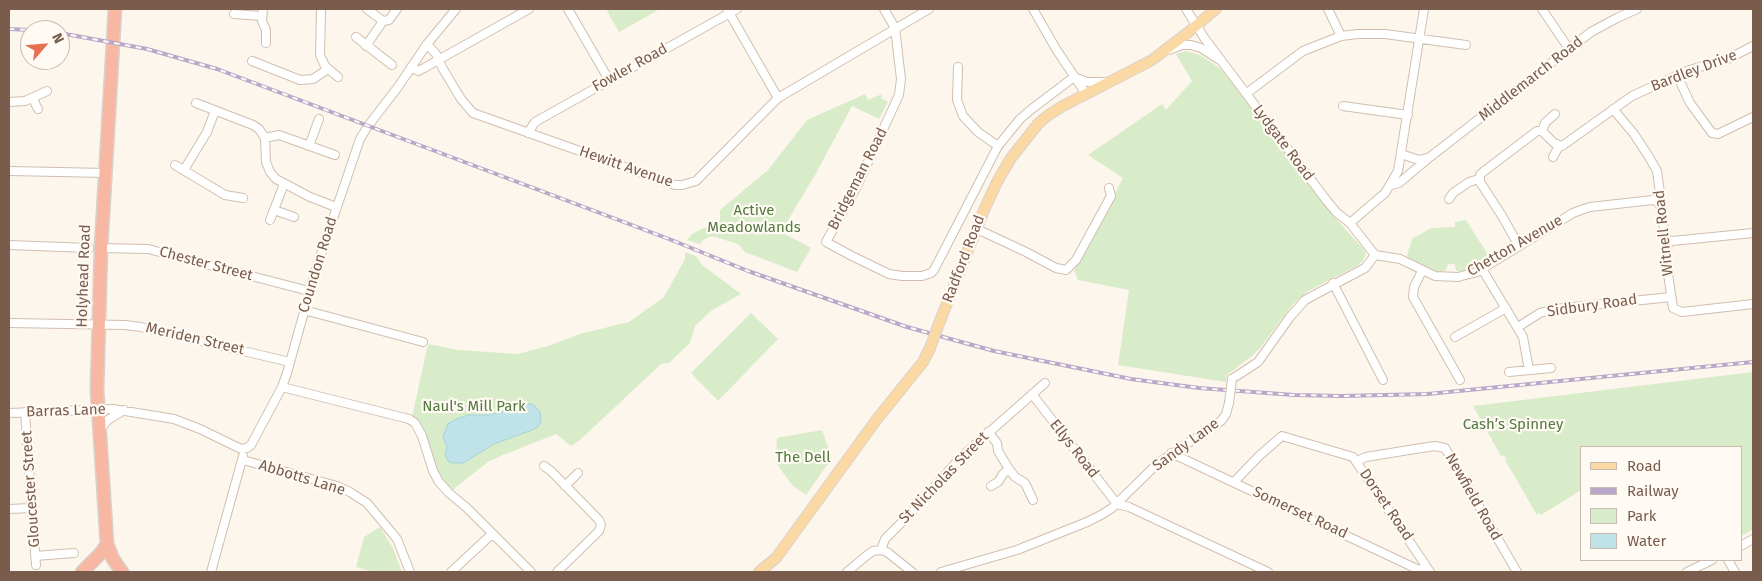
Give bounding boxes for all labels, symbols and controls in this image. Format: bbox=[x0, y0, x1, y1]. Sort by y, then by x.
north arrow bbox=[20, 20, 70, 70]
text: N bbox=[48, 30, 68, 46]
street label: Middlemarch Road bbox=[1475, 33, 1587, 125]
street label: Fowler Road bbox=[589, 40, 671, 96]
street label: Bardley Drive bbox=[1649, 46, 1739, 96]
street label: Lydgate Road bbox=[1249, 102, 1317, 184]
street label: Bridgeman Road bbox=[825, 125, 891, 233]
street label: Hewitt Avenue bbox=[577, 143, 675, 191]
street label: Witnell Road bbox=[1651, 189, 1677, 277]
park label: Active Meadowlands bbox=[707, 202, 801, 237]
street label: Chetton Avenue bbox=[1464, 211, 1566, 281]
street label: Radford Road bbox=[939, 213, 989, 305]
street label: Coundon Road bbox=[295, 215, 341, 315]
street label: Holyhead Road bbox=[73, 224, 95, 328]
street label: Chester Street bbox=[157, 243, 255, 285]
street label: Sidbury Road bbox=[1546, 291, 1638, 321]
street label: Meriden Street bbox=[144, 319, 246, 359]
park label: Naul's Mill Park bbox=[422, 398, 526, 416]
street label: Barras Lane bbox=[26, 401, 106, 421]
street label: Sandy Lane bbox=[1149, 415, 1223, 475]
street label: Ellys Road bbox=[1046, 416, 1102, 482]
park label: Cash’s Spinney bbox=[1463, 416, 1563, 434]
street label: St Nicholas Street bbox=[896, 428, 992, 528]
street label: Gloucester Street bbox=[18, 430, 44, 548]
legend bbox=[1580, 446, 1742, 561]
park label: The Dell bbox=[775, 449, 831, 467]
street label: Newfield Road bbox=[1441, 450, 1505, 544]
street label: Abbotts Lane bbox=[257, 456, 347, 500]
text: Road bbox=[1627, 457, 1662, 475]
street label: Dorset Road bbox=[1355, 466, 1417, 544]
text: Railway bbox=[1627, 482, 1679, 500]
street label: Somerset Road bbox=[1250, 483, 1350, 543]
text: Park bbox=[1627, 507, 1657, 525]
text: Water bbox=[1627, 532, 1666, 550]

